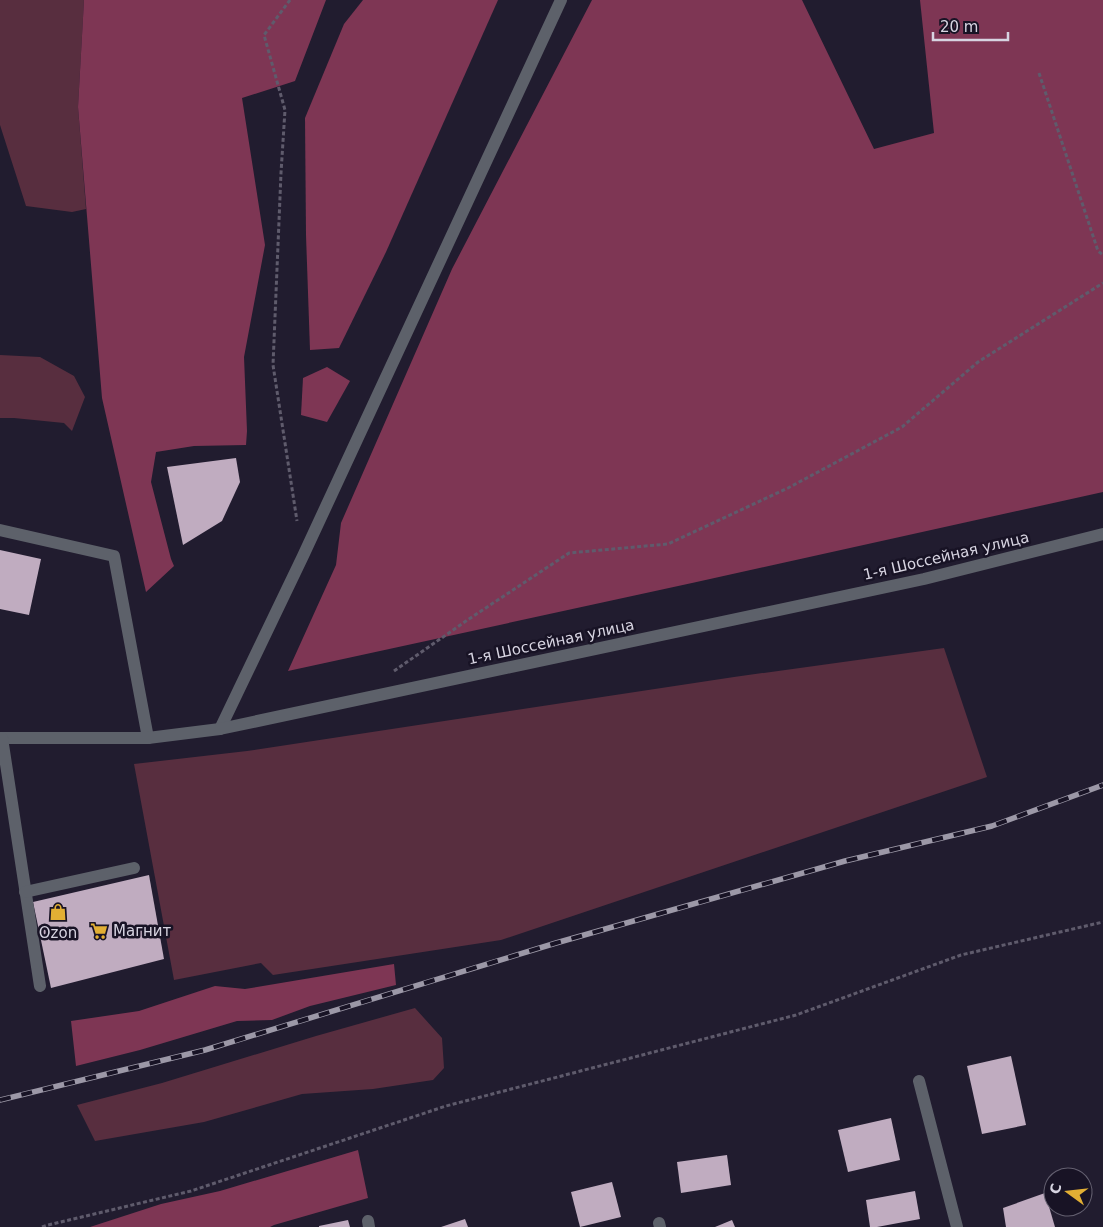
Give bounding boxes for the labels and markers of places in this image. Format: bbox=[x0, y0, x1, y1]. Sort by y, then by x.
shop icon: Ozon bbox=[48, 902, 68, 922]
supermarket icon: Магнит bbox=[89, 921, 109, 941]
place label: Магнит bbox=[113, 922, 172, 940]
place label: Ozon bbox=[39, 924, 77, 942]

